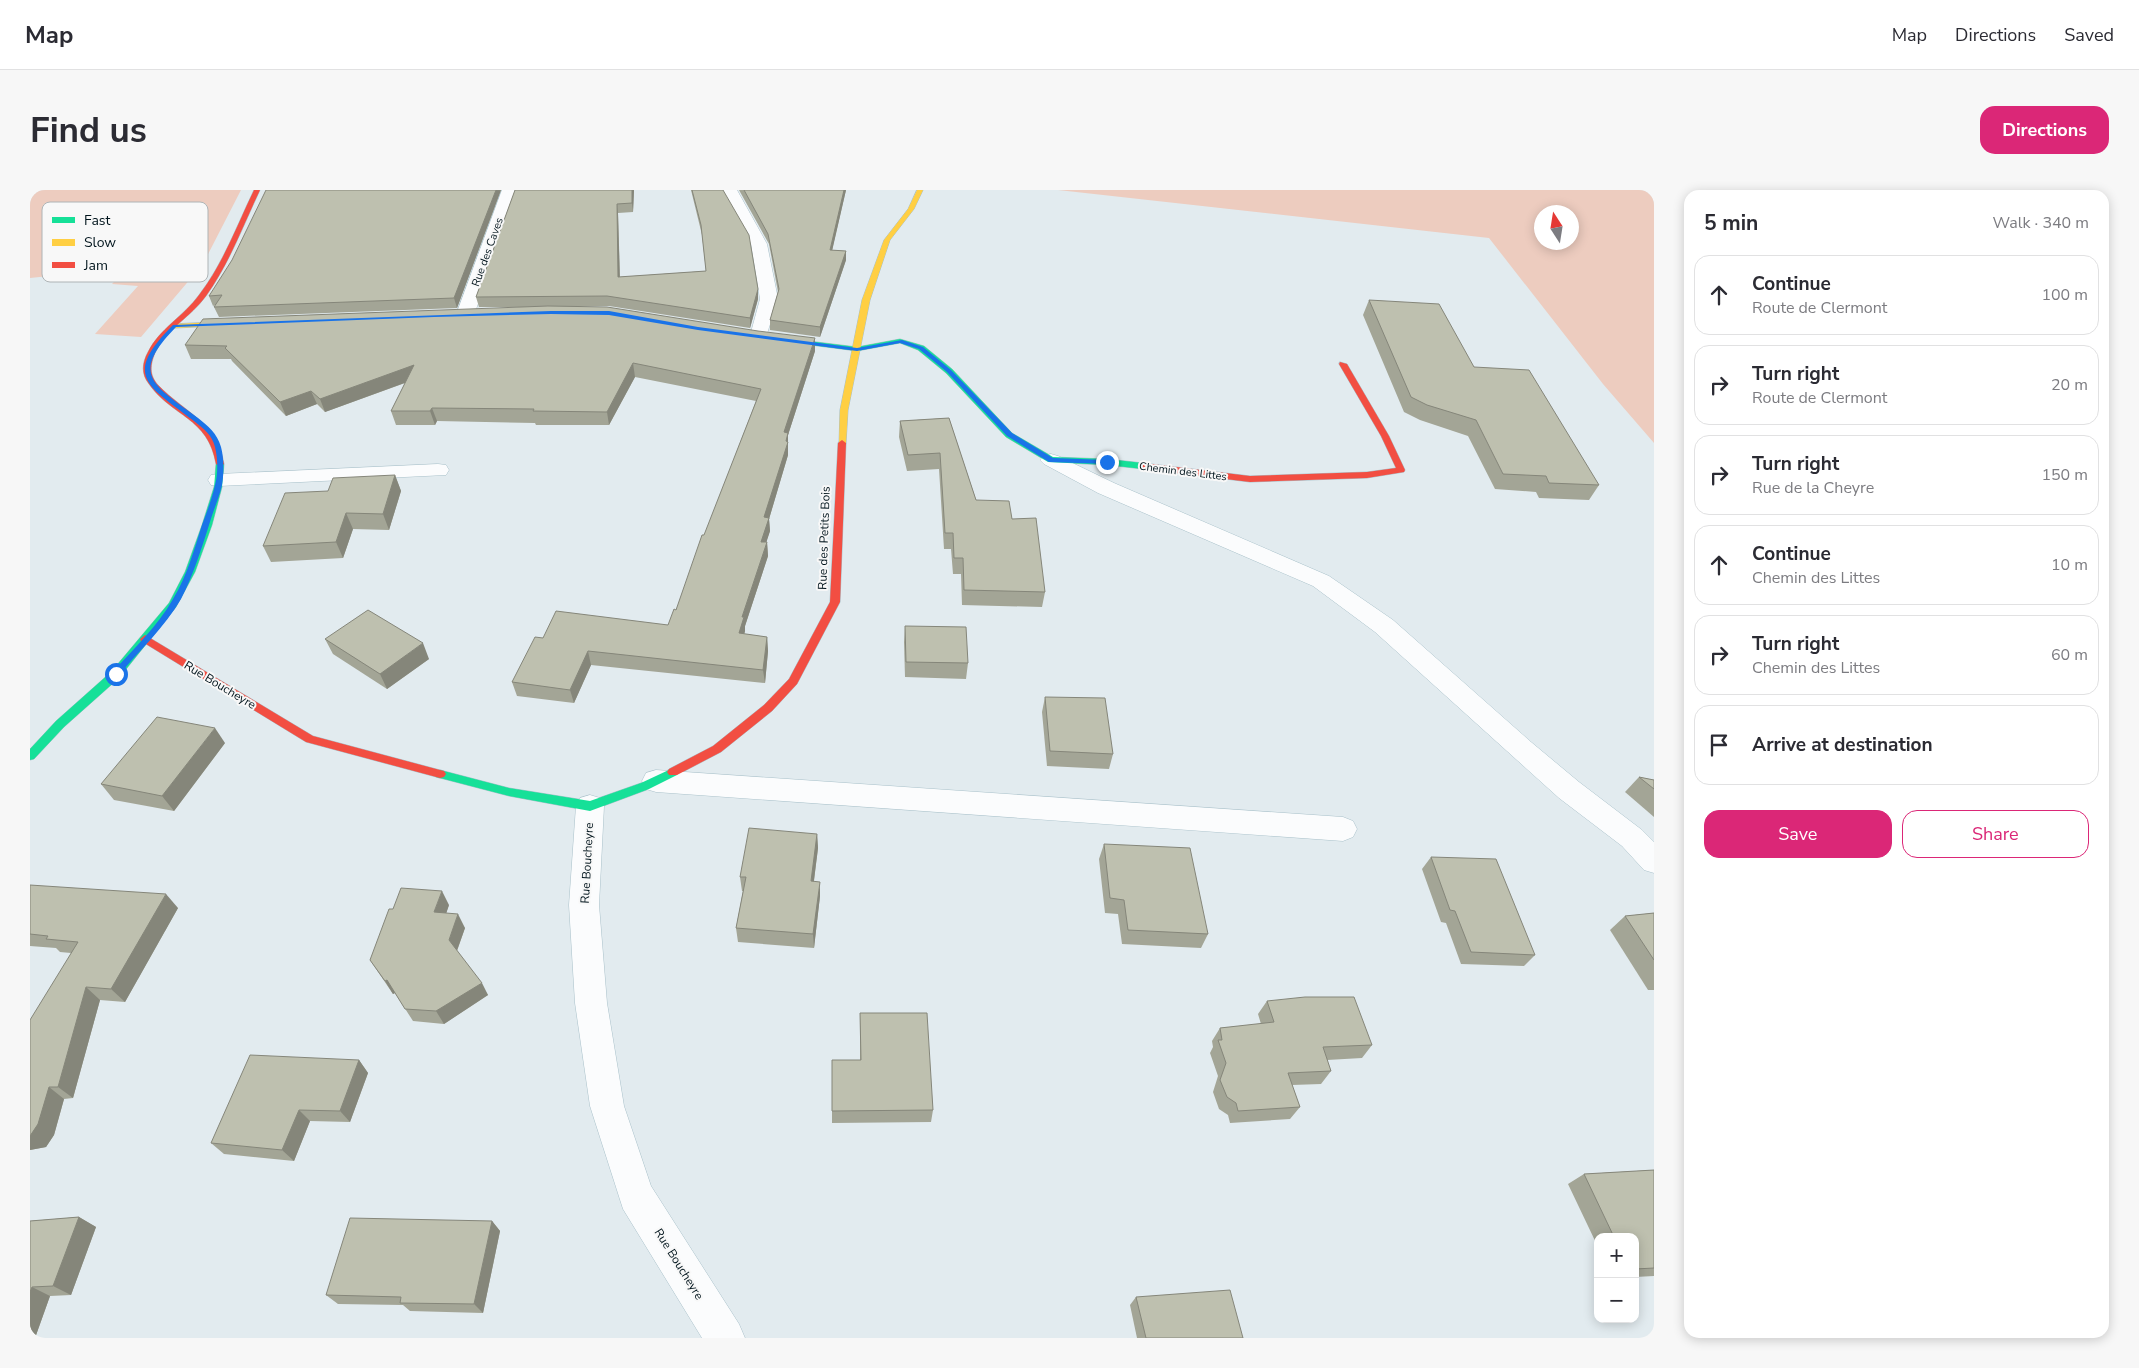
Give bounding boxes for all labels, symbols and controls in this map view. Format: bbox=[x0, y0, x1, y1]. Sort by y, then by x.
text: Map bbox=[25, 19, 73, 51]
text: Map bbox=[1892, 23, 1927, 47]
text: Directions bbox=[1955, 23, 2036, 47]
text: Saved bbox=[2064, 23, 2114, 47]
button: Directions bbox=[1980, 106, 2109, 154]
text: Find us bbox=[30, 107, 147, 154]
legend bbox=[42, 202, 208, 282]
north arrow bbox=[1534, 205, 1579, 250]
text: 5 min bbox=[1704, 209, 1758, 237]
text: Fast bbox=[84, 211, 110, 230]
text: Walk · 340 m bbox=[1993, 212, 2089, 234]
street label: Rue des Caves bbox=[468, 216, 507, 289]
text: Slow bbox=[84, 233, 116, 252]
text: Jam bbox=[83, 256, 108, 275]
text: Continue bbox=[1752, 271, 1831, 297]
icon: ahead bbox=[1705, 281, 1733, 309]
text: 100 m bbox=[2041, 284, 2088, 306]
text: Route de Clermont bbox=[1752, 297, 1887, 319]
text: Turn right bbox=[1752, 361, 1839, 387]
icon: right bbox=[1705, 371, 1733, 399]
text: 20 m bbox=[2051, 374, 2088, 396]
text: Route de Clermont bbox=[1752, 387, 1887, 409]
route end bbox=[1096, 451, 1119, 474]
text: Turn right bbox=[1752, 451, 1839, 477]
street label: Chemin des Littes bbox=[1138, 459, 1228, 484]
icon: right bbox=[1705, 461, 1733, 489]
text: 150 m bbox=[2041, 464, 2088, 486]
text: Rue de la Cheyre bbox=[1752, 477, 1874, 499]
street label: Rue des Petits Bois bbox=[814, 486, 834, 590]
text: Continue bbox=[1752, 541, 1831, 567]
icon: ahead bbox=[1705, 551, 1733, 579]
text: 10 m bbox=[2051, 554, 2088, 576]
text: Chemin des Littes bbox=[1752, 567, 1880, 589]
text: Turn right bbox=[1752, 631, 1839, 657]
icon: right bbox=[1705, 641, 1733, 669]
text: 60 m bbox=[2051, 644, 2088, 666]
street label: Rue Boucheyre bbox=[181, 657, 259, 713]
text: Chemin des Littes bbox=[1752, 657, 1880, 679]
route start bbox=[105, 663, 128, 686]
icon: arrive bbox=[1705, 731, 1733, 759]
text: Arrive at destination bbox=[1752, 732, 1933, 758]
button: Save bbox=[1704, 810, 1892, 858]
button: Share bbox=[1902, 810, 2089, 858]
street label: Rue Boucheyre bbox=[577, 822, 597, 904]
street label: Rue Boucheyre bbox=[651, 1225, 707, 1303]
map controls bbox=[1594, 1233, 1639, 1323]
button: + bbox=[1594, 1233, 1639, 1278]
button: − bbox=[1594, 1278, 1639, 1323]

